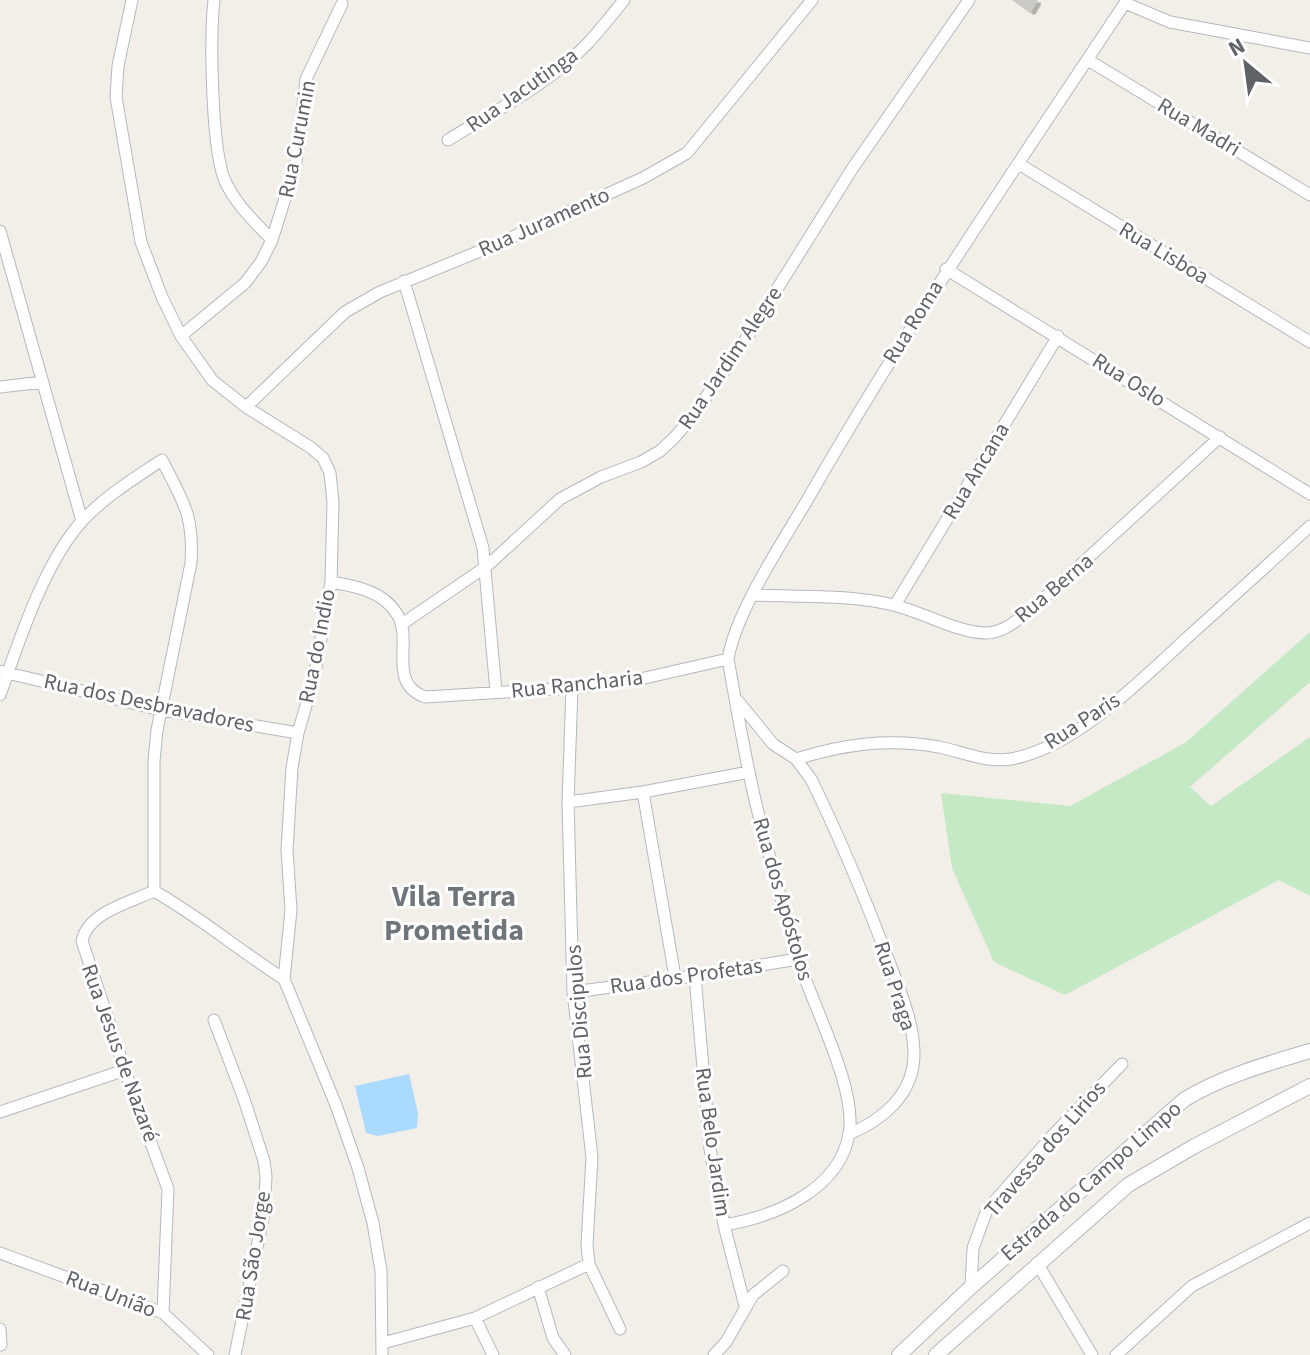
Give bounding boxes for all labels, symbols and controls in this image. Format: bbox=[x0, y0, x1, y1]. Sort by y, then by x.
north arrow bbox=[1206, 24, 1286, 104]
text: N bbox=[1223, 30, 1251, 65]
street label: Rua Jacutinga bbox=[459, 40, 585, 140]
street label: Rua Curumin bbox=[270, 77, 324, 201]
street label: Rua Madri bbox=[1151, 90, 1247, 164]
street label: Rua Juramento bbox=[473, 179, 615, 265]
street label: Rua Lisboa bbox=[1113, 213, 1215, 293]
street label: Rua Roma bbox=[875, 274, 951, 370]
street label: Rua Jardim Alegre bbox=[670, 280, 790, 436]
street label: Rua Oslo bbox=[1086, 345, 1172, 415]
street label: Rua Ancana bbox=[934, 416, 1018, 526]
street label: Rua Berna bbox=[1007, 545, 1101, 631]
street label: Rua do Indio bbox=[290, 586, 344, 706]
street label: Rua Rancharia bbox=[509, 661, 645, 707]
street label: Rua dos Desbravadores bbox=[41, 665, 257, 741]
street label: Rua Paris bbox=[1038, 684, 1126, 758]
street label: Rua dos Apóstolos bbox=[744, 814, 822, 984]
district label: Vila Terra Prometida bbox=[384, 875, 524, 952]
street label: Rua Praga bbox=[865, 937, 925, 1035]
street label: Rua Discipulos bbox=[557, 944, 601, 1080]
street label: Rua dos Profetas bbox=[608, 949, 764, 1003]
street label: Rua Jesus de Nazaré bbox=[73, 960, 167, 1147]
street label: Rua Belo Jardim bbox=[687, 1065, 739, 1219]
street label: Travessa dos Lirios bbox=[977, 1074, 1113, 1224]
street label: Estrada do Campo Limpo bbox=[993, 1093, 1189, 1269]
street label: Rua São Jorge bbox=[227, 1189, 279, 1323]
street label: Rua União bbox=[61, 1262, 161, 1326]

